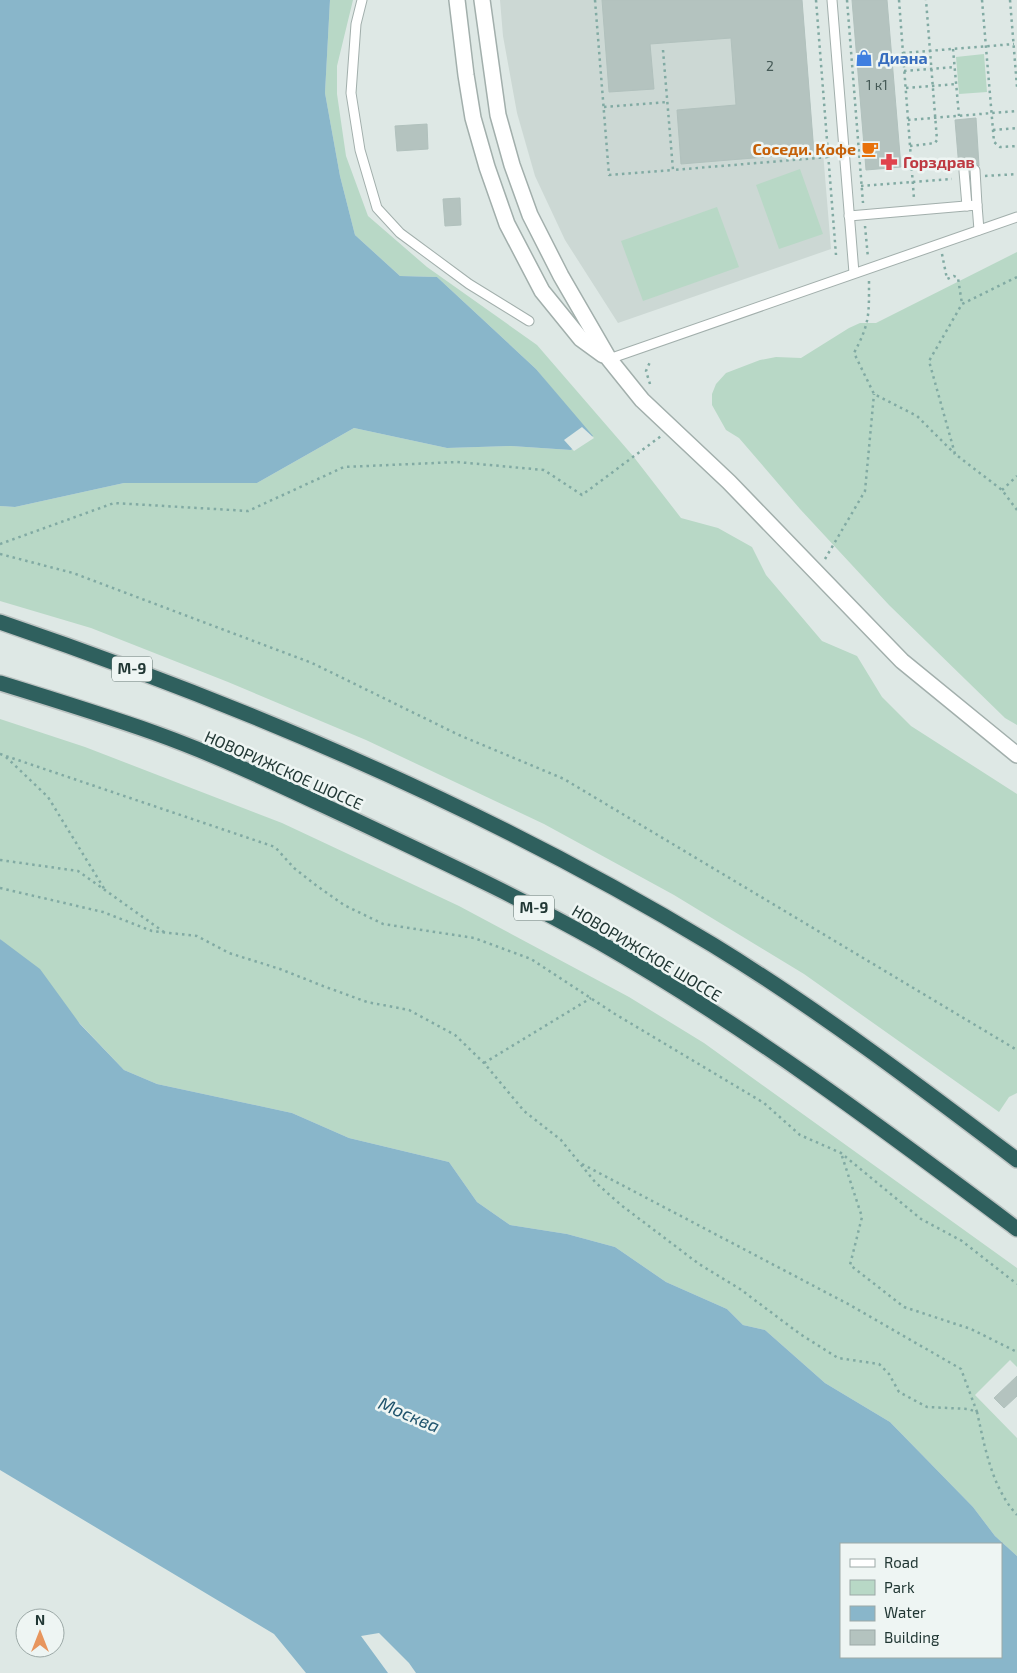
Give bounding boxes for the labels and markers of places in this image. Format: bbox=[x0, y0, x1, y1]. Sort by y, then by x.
shop icon: Диана bbox=[854, 48, 874, 68]
place label: Диана bbox=[878, 48, 928, 67]
place label: Соседи. Кофе bbox=[752, 139, 856, 158]
cafe icon: Соседи. Кофе bbox=[860, 139, 880, 159]
pharmacy icon: Горздрав bbox=[879, 152, 899, 172]
place label: Горздрав bbox=[903, 152, 975, 171]

